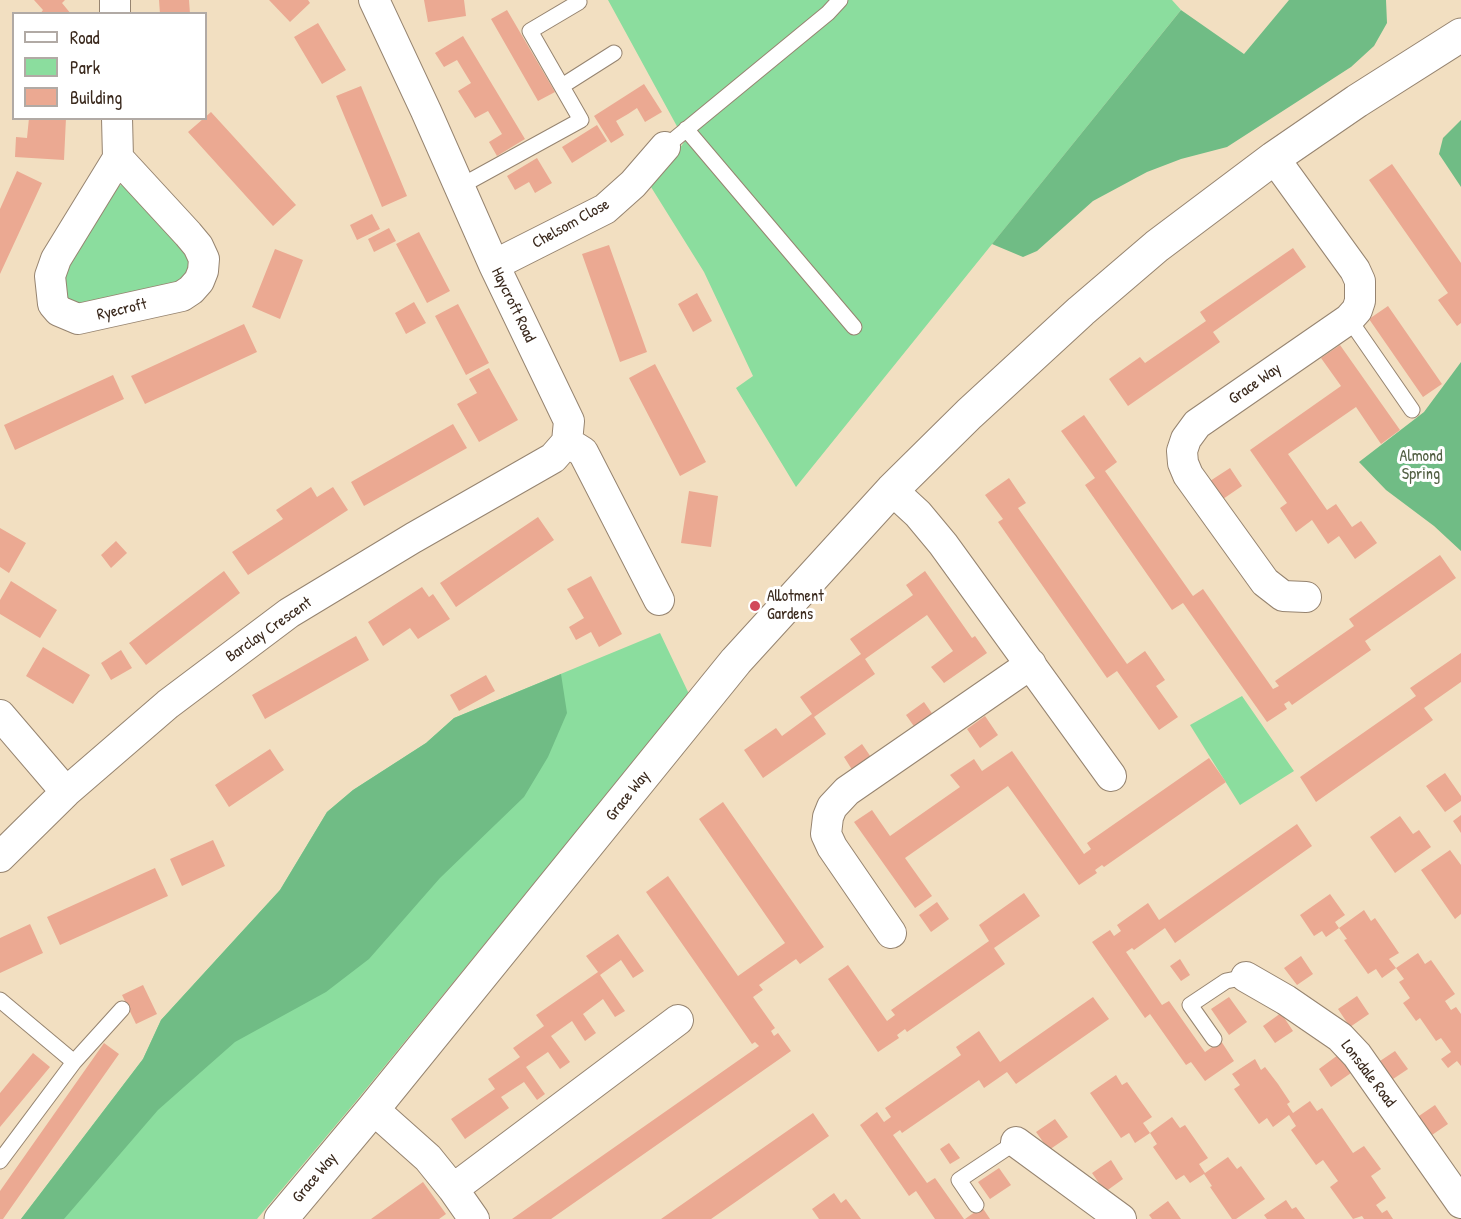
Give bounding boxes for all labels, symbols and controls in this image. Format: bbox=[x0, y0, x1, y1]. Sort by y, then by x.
legend bbox=[12, 12, 207, 120]
text: Road bbox=[70, 25, 100, 50]
text: Park bbox=[70, 55, 100, 80]
text: Building bbox=[70, 85, 122, 110]
street label: Chelsom Close bbox=[529, 195, 613, 253]
street label: Haycroft Road bbox=[487, 265, 539, 345]
street label: Ryecroft bbox=[95, 295, 149, 325]
street label: Grace Way bbox=[1225, 359, 1285, 409]
park label: Almond Spring bbox=[1400, 447, 1442, 485]
place label: Allotment Gardens bbox=[767, 587, 824, 625]
street label: Barclay Crescent bbox=[222, 593, 316, 667]
marker: Allotment Gardens bbox=[748, 599, 762, 613]
street label: Grace Way bbox=[602, 767, 654, 825]
street label: Lonsdale Road bbox=[1337, 1037, 1399, 1111]
street label: Grace Way bbox=[289, 1149, 341, 1207]

